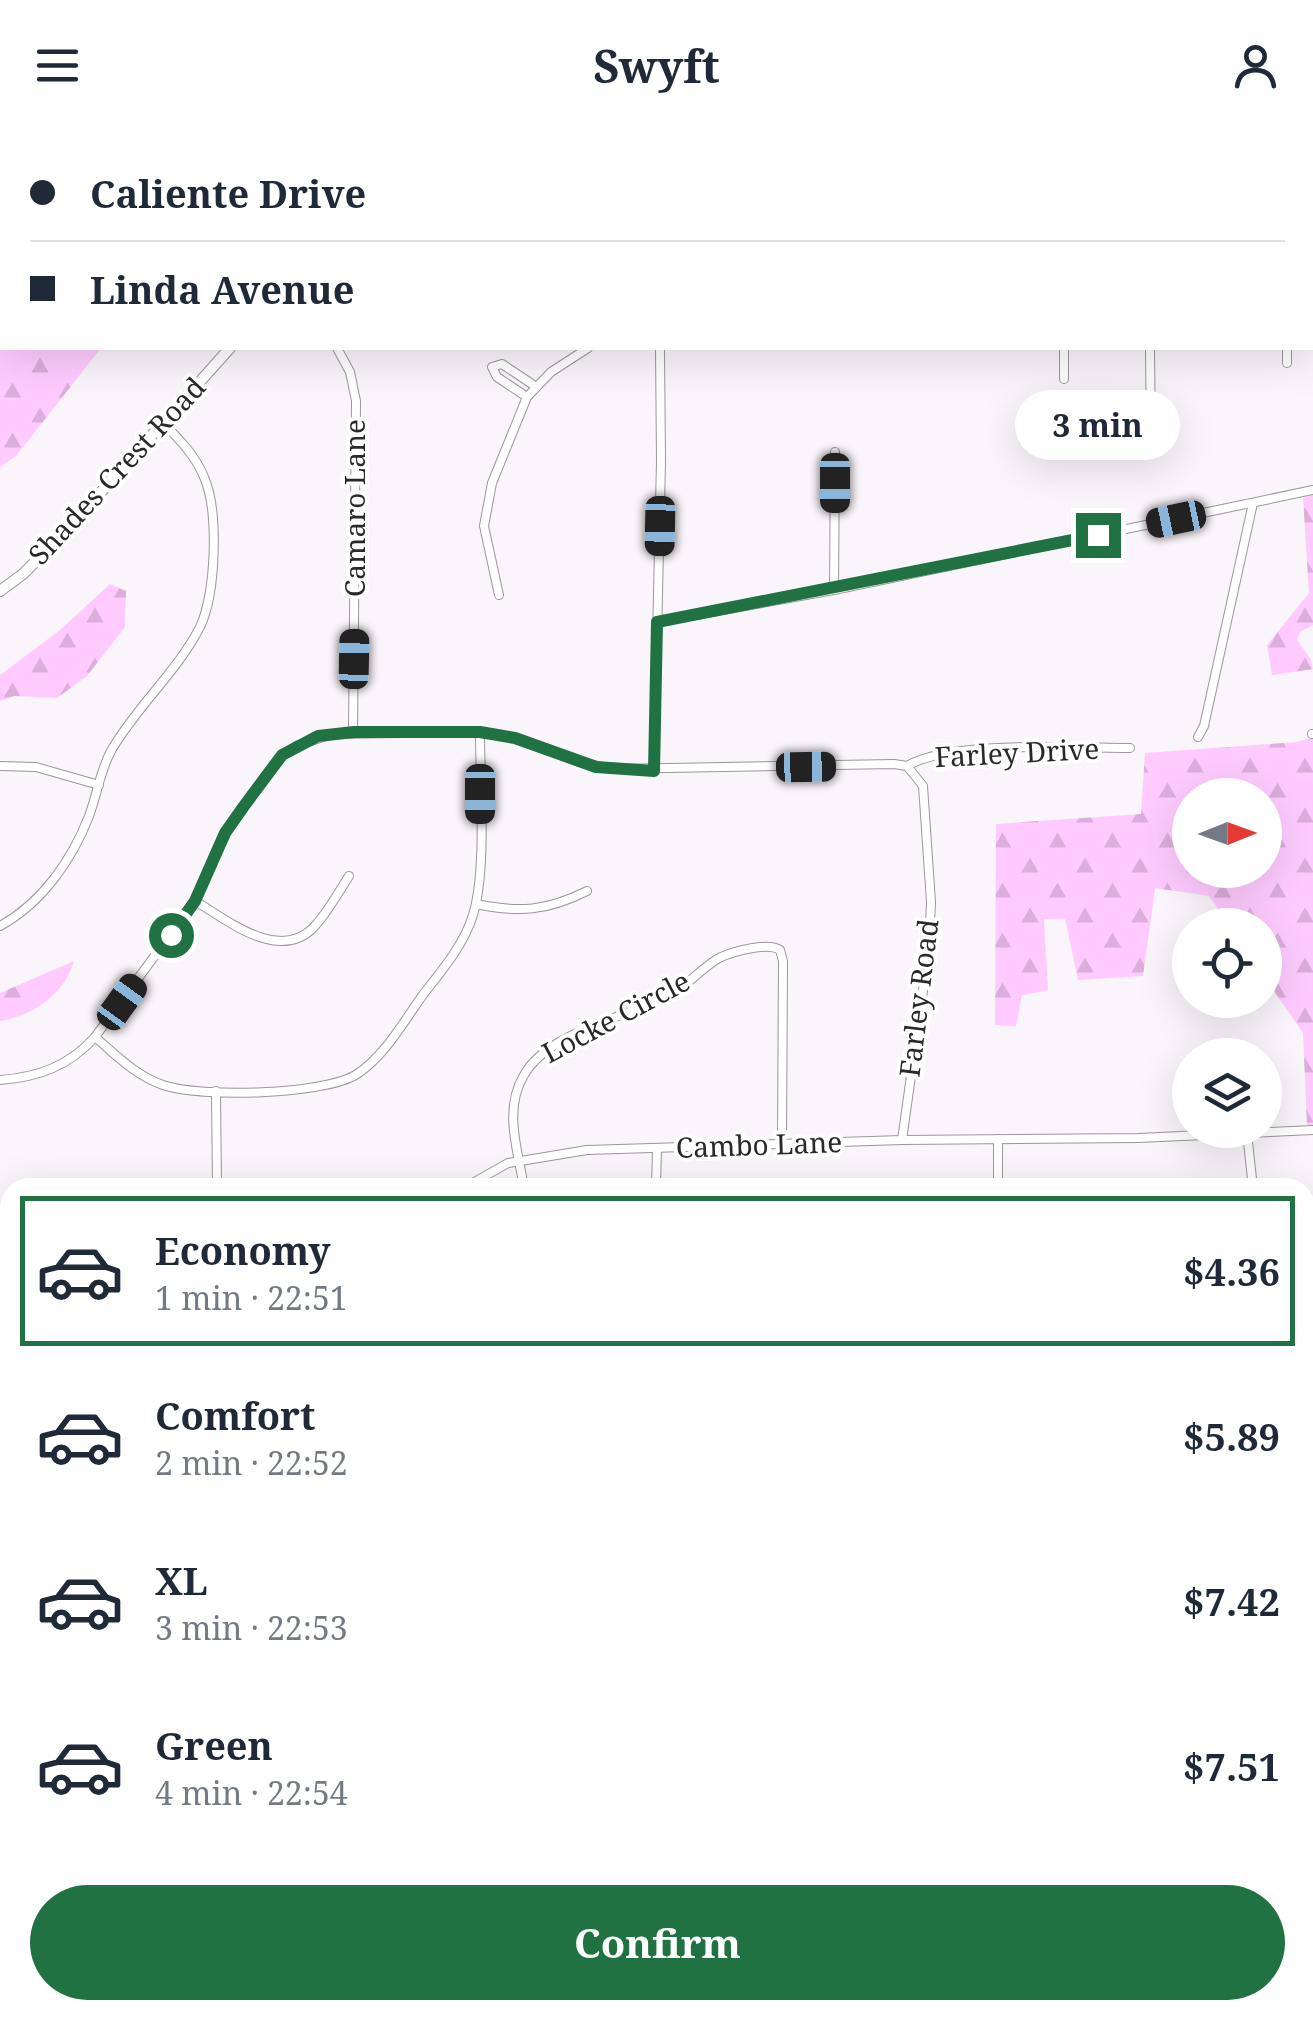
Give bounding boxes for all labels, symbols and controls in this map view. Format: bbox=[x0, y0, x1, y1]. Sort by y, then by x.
text: Swyft bbox=[593, 35, 720, 96]
icon: menu bbox=[30, 38, 85, 93]
icon: person bbox=[1228, 38, 1283, 93]
text: Caliente Drive bbox=[90, 167, 366, 219]
text: Linda Avenue bbox=[90, 263, 354, 315]
street label: Shades Crest Road bbox=[19, 368, 213, 572]
callout: 3 min bbox=[1016, 390, 1180, 460]
text: 3 min bbox=[1052, 403, 1143, 446]
street label: Camaro Lane bbox=[335, 419, 373, 597]
car bbox=[820, 453, 850, 513]
car bbox=[644, 496, 676, 556]
car bbox=[1144, 498, 1208, 540]
route end bbox=[1076, 513, 1121, 558]
car bbox=[338, 629, 370, 689]
street label: Farley Drive bbox=[934, 729, 1100, 775]
car bbox=[776, 751, 836, 783]
car bbox=[465, 764, 495, 824]
north arrow bbox=[1172, 778, 1282, 888]
map controls bbox=[1172, 778, 1282, 1148]
button: locate bbox=[1172, 908, 1282, 1018]
route start bbox=[149, 913, 194, 958]
street label: Farley Road bbox=[889, 917, 947, 1079]
street label: Locke Circle bbox=[535, 961, 696, 1071]
car bbox=[92, 969, 152, 1035]
button: layers bbox=[1172, 1038, 1282, 1148]
street label: Cambo Lane bbox=[675, 1122, 843, 1166]
text: Economy bbox=[155, 1224, 331, 1276]
icon: car bbox=[35, 1226, 125, 1316]
text: $4.36 bbox=[1183, 1245, 1280, 1297]
text: 1 min · 22:51 bbox=[155, 1276, 348, 1319]
text: Comfort bbox=[155, 1389, 315, 1441]
icon: car bbox=[35, 1391, 125, 1481]
text: $5.89 bbox=[1183, 1410, 1280, 1462]
text: 2 min · 22:52 bbox=[155, 1441, 348, 1484]
text: XL bbox=[155, 1554, 208, 1606]
icon: car bbox=[35, 1556, 125, 1646]
text: $7.42 bbox=[1183, 1575, 1280, 1627]
text: 3 min · 22:53 bbox=[155, 1606, 348, 1649]
text: Green bbox=[155, 1719, 273, 1771]
icon: car bbox=[35, 1721, 125, 1811]
text: $7.51 bbox=[1183, 1740, 1280, 1792]
text: 4 min · 22:54 bbox=[155, 1771, 348, 1814]
button: Confirm bbox=[30, 1885, 1285, 2000]

